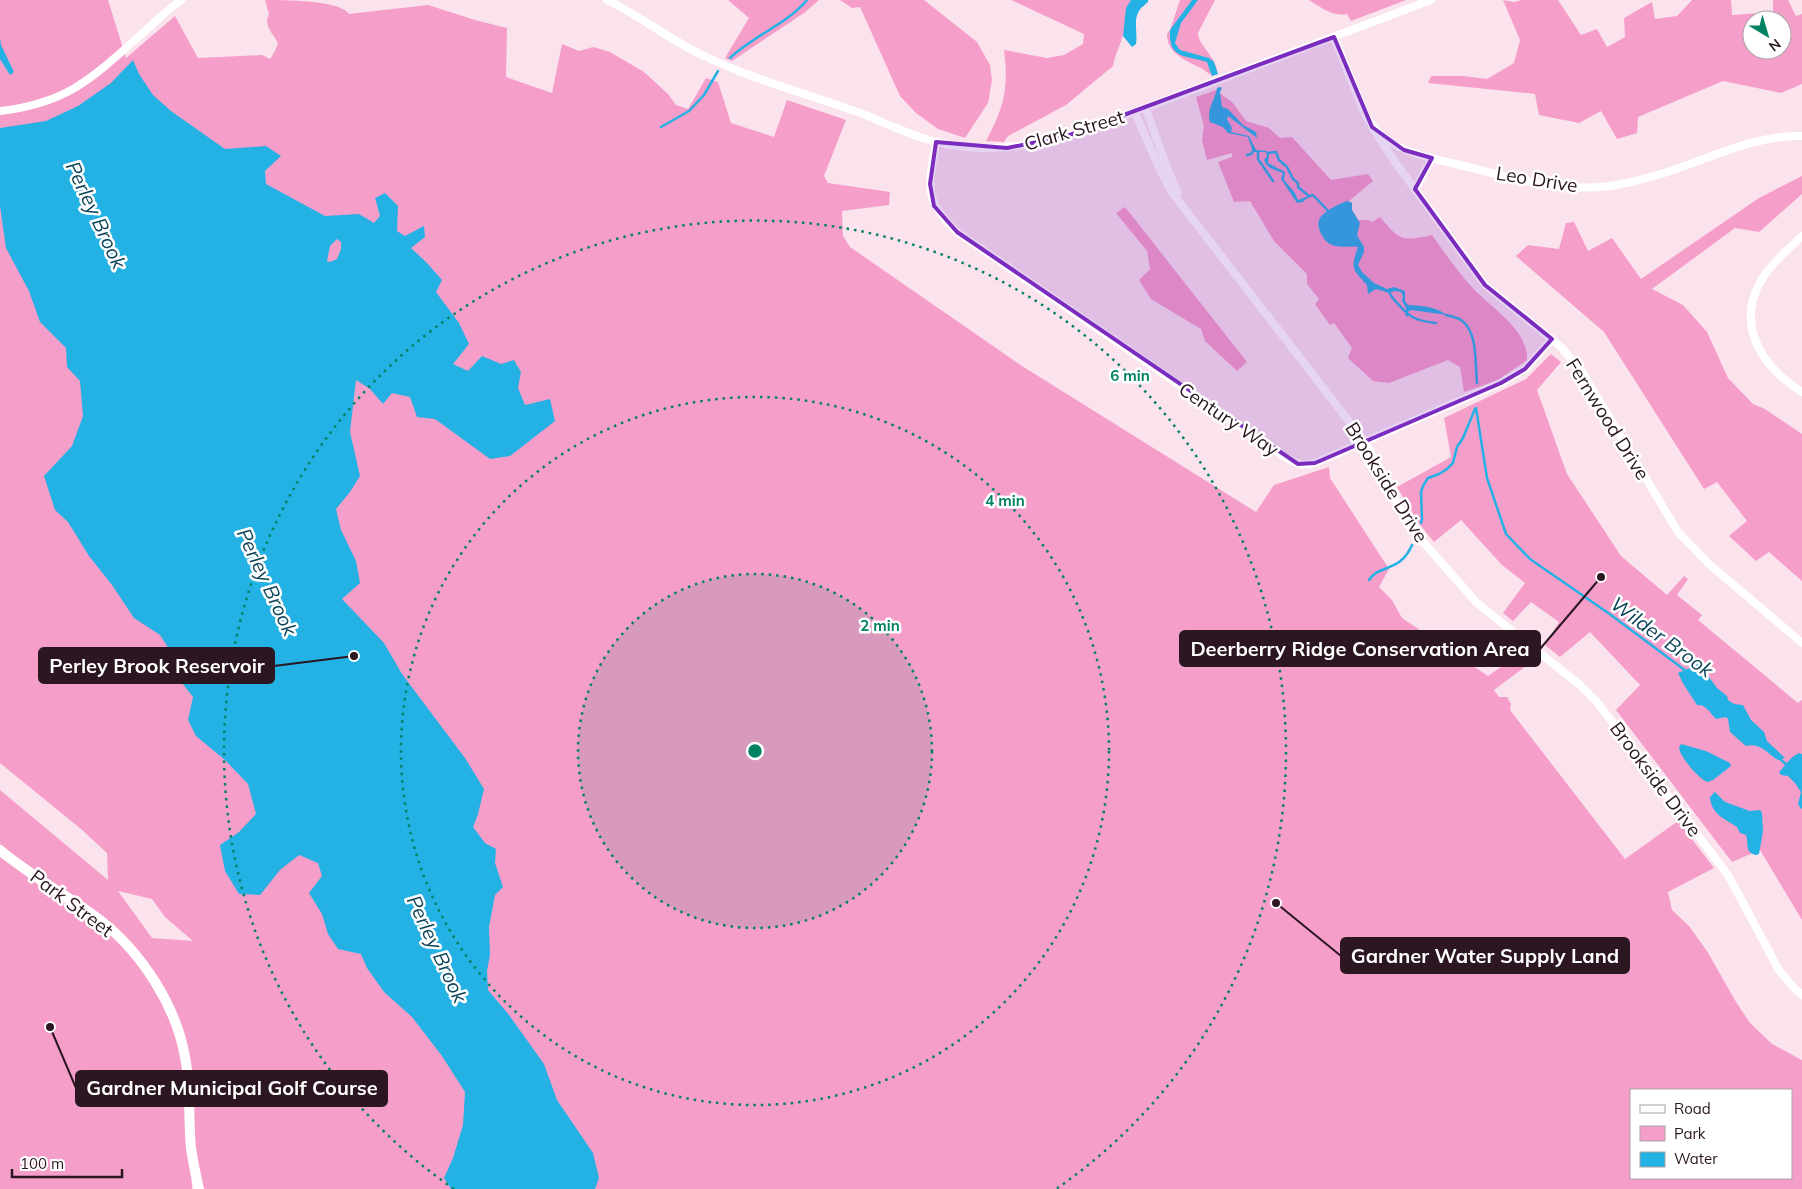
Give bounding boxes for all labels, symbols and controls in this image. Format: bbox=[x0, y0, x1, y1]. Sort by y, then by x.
north arrow bbox=[1742, 10, 1792, 60]
text: N bbox=[1765, 35, 1785, 56]
street label: Clark Street bbox=[1021, 104, 1127, 156]
water label: Perley Brook bbox=[61, 157, 133, 273]
street label: Leo Drive bbox=[1494, 161, 1580, 197]
street label: Fernwood Drive bbox=[1561, 354, 1655, 484]
text: 6 min bbox=[1110, 366, 1150, 385]
street label: Century Way bbox=[1174, 377, 1284, 461]
street label: Brookside Drive bbox=[1340, 417, 1434, 547]
text: 4 min bbox=[985, 491, 1025, 510]
water label: Perley Brook bbox=[232, 524, 304, 640]
water label: Wilder Brook bbox=[1606, 591, 1719, 683]
text: 2 min bbox=[860, 616, 900, 635]
callout: Deerberry Ridge Conservation Area bbox=[1180, 631, 1540, 666]
text: Deerberry Ridge Conservation Area bbox=[1190, 636, 1530, 661]
callout: Perley Brook Reservoir bbox=[39, 648, 274, 683]
text: Perley Brook Reservoir bbox=[49, 653, 265, 678]
street label: Brookside Drive bbox=[1605, 717, 1707, 841]
centre of rings bbox=[746, 742, 764, 760]
street label: Park Street bbox=[26, 864, 118, 942]
water label: Perley Brook bbox=[402, 891, 474, 1007]
callout: Gardner Water Supply Land bbox=[1341, 938, 1629, 973]
text: Gardner Water Supply Land bbox=[1351, 943, 1619, 968]
callout: Gardner Municipal Golf Course bbox=[76, 1071, 387, 1106]
text: Gardner Municipal Golf Course bbox=[86, 1075, 378, 1100]
legend bbox=[1630, 1089, 1792, 1179]
text: Road bbox=[1674, 1099, 1711, 1118]
text: Park bbox=[1674, 1124, 1706, 1143]
scale bar bbox=[12, 1146, 122, 1178]
text: Water bbox=[1674, 1149, 1718, 1168]
text: 100 m bbox=[20, 1154, 64, 1173]

